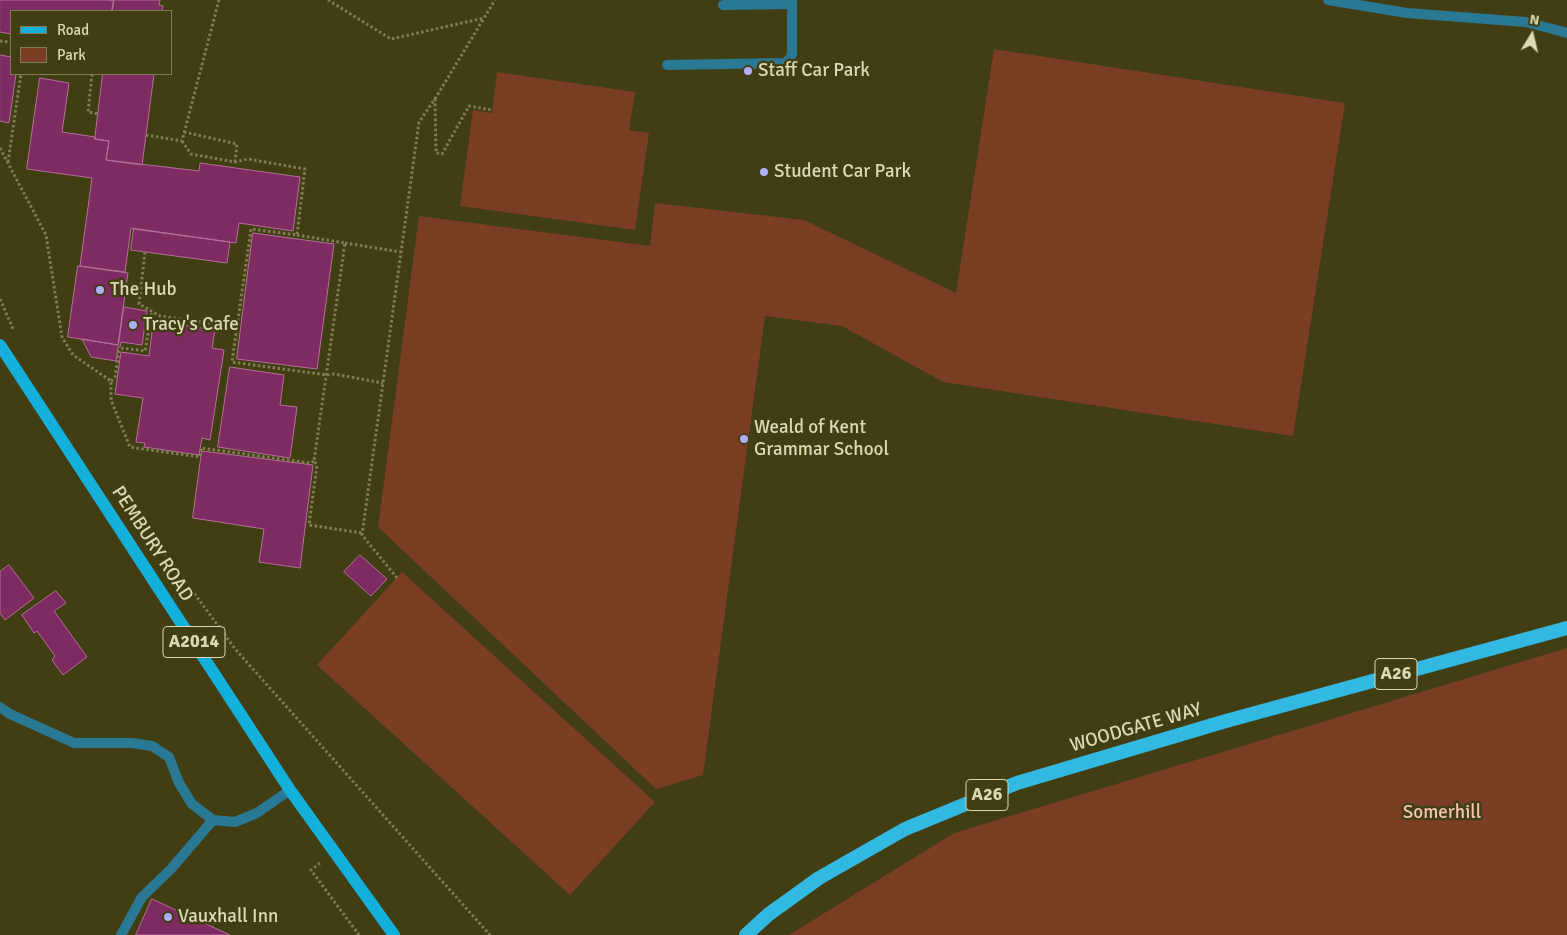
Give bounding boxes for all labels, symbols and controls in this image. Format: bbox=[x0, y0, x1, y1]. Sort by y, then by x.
legend bbox=[10, 10, 172, 75]
north arrow bbox=[1507, 10, 1557, 60]
text: N bbox=[1528, 11, 1541, 29]
text: Road bbox=[57, 21, 89, 39]
text: Park bbox=[57, 46, 86, 64]
place label: Staff Car Park bbox=[758, 60, 870, 82]
marker: Staff Car Park bbox=[742, 65, 754, 77]
place label: Student Car Park bbox=[774, 161, 911, 183]
marker: Student Car Park bbox=[758, 166, 770, 178]
place label: The Hub bbox=[110, 279, 177, 301]
marker: The Hub bbox=[94, 284, 106, 296]
place label: Tracy's Cafe bbox=[143, 314, 239, 336]
marker: Tracy's Cafe bbox=[127, 319, 139, 331]
place label: Weald of Kent Grammar School bbox=[754, 417, 889, 461]
marker: Weald of Kent Grammar School bbox=[738, 433, 750, 445]
street label: PEMBURY ROAD bbox=[106, 482, 198, 606]
road number: A2014 bbox=[163, 626, 225, 658]
road number: A26 bbox=[1375, 659, 1417, 690]
street label: WOODGATE WAY bbox=[1067, 698, 1205, 758]
road number: A26 bbox=[966, 780, 1008, 810]
park label: Somerhill bbox=[1403, 802, 1481, 824]
place label: Vauxhall Inn bbox=[178, 906, 278, 928]
marker: Vauxhall Inn bbox=[162, 911, 174, 923]

